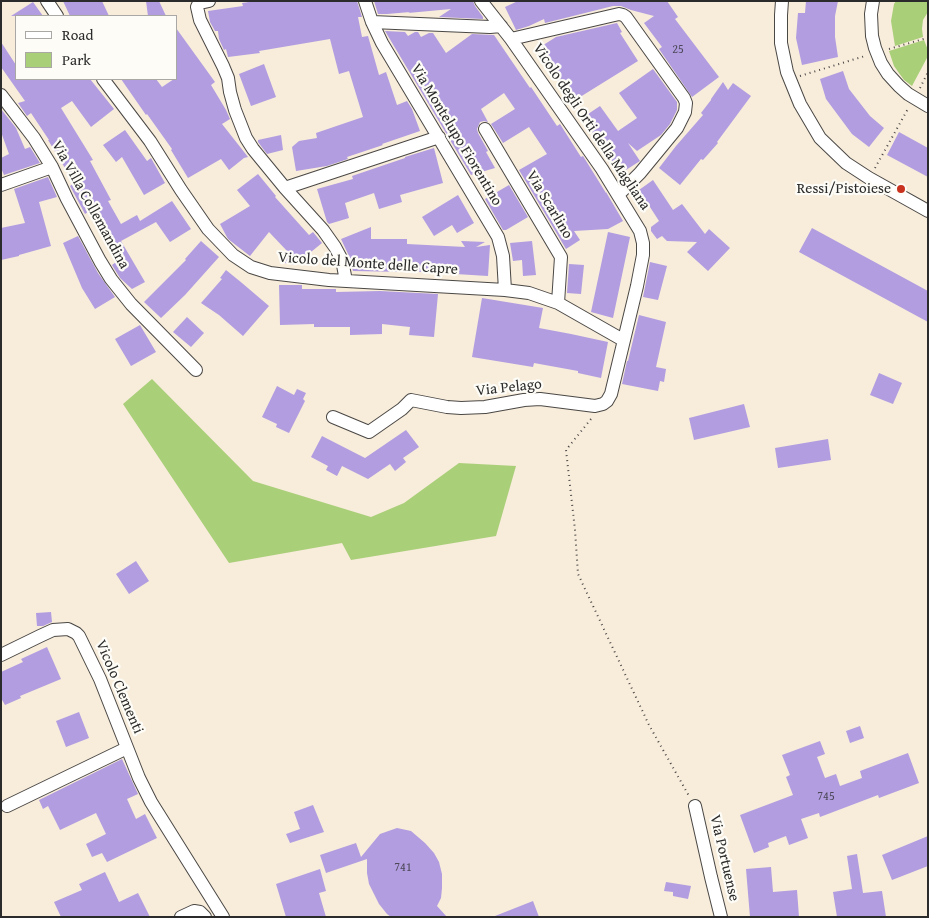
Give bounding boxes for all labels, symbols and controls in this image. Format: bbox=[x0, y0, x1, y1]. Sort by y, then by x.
legend bbox=[15, 15, 178, 80]
text: Road bbox=[62, 24, 93, 45]
street label: Vicolo degli Orti della Magliana bbox=[528, 40, 654, 214]
house number: 25 bbox=[672, 43, 684, 57]
text: Park bbox=[62, 49, 91, 70]
street label: Via Montelupo Fiorentino bbox=[406, 61, 506, 209]
street label: Via Villa Collemandina bbox=[47, 138, 133, 272]
street label: Via Scarlino bbox=[522, 168, 576, 242]
place label: Ressi/Pistoiese bbox=[797, 180, 891, 198]
marker: Ressi/Pistoiese bbox=[895, 183, 907, 195]
street label: Vicolo del Monte delle Capre bbox=[277, 249, 459, 279]
street label: Via Pelago bbox=[475, 376, 543, 400]
street label: Vicolo Clementi bbox=[91, 637, 147, 737]
house number: 745 bbox=[817, 790, 835, 804]
street label: Via Portuense bbox=[705, 813, 743, 903]
house number: 741 bbox=[394, 861, 412, 875]

